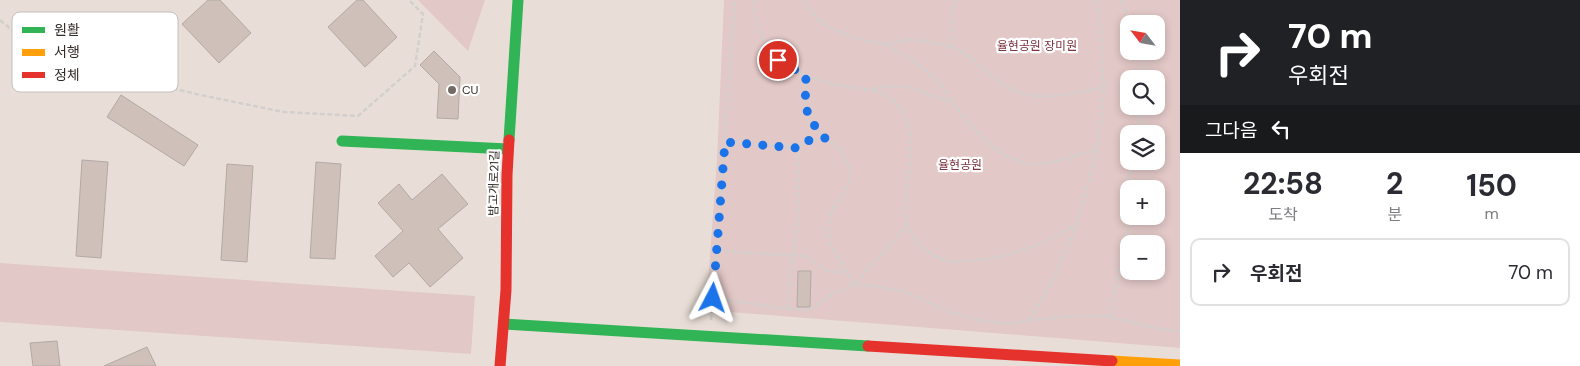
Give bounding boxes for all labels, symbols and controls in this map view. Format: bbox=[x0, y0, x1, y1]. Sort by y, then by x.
legend bbox=[12, 12, 178, 92]
text: 70 m bbox=[1288, 13, 1372, 59]
north arrow bbox=[1120, 15, 1165, 60]
map controls bbox=[1120, 15, 1165, 280]
icon: right bbox=[1205, 20, 1270, 85]
text: 원활 bbox=[54, 21, 80, 39]
park label: 율현공원 장미원 bbox=[997, 38, 1077, 54]
pin bbox=[757, 39, 799, 81]
text: 서행 bbox=[54, 43, 80, 61]
icon: arrive bbox=[764, 46, 792, 74]
text: 우회전 bbox=[1288, 61, 1349, 90]
text: 정체 bbox=[54, 66, 80, 84]
button: search bbox=[1120, 70, 1165, 115]
place label: CU bbox=[462, 82, 479, 98]
marker: CU bbox=[446, 84, 458, 96]
icon: left bbox=[1267, 115, 1295, 143]
text: 그다음 bbox=[1205, 118, 1257, 143]
button: layers bbox=[1120, 125, 1165, 170]
street label: 밤고개로21길 bbox=[485, 150, 503, 216]
park label: 율현공원 bbox=[938, 157, 982, 173]
text: 22:58 bbox=[1243, 164, 1323, 203]
text: 2 bbox=[1386, 164, 1403, 203]
text: 150 bbox=[1466, 166, 1517, 205]
button: + bbox=[1120, 180, 1165, 225]
text: m bbox=[1484, 203, 1499, 224]
text: 도착 bbox=[1268, 204, 1298, 225]
text: 분 bbox=[1387, 204, 1402, 225]
button: − bbox=[1120, 235, 1165, 280]
icon: right bbox=[1207, 258, 1235, 286]
text: 70 m bbox=[1508, 260, 1553, 285]
text: 우회전 bbox=[1250, 261, 1302, 286]
position arrow bbox=[686, 271, 738, 323]

